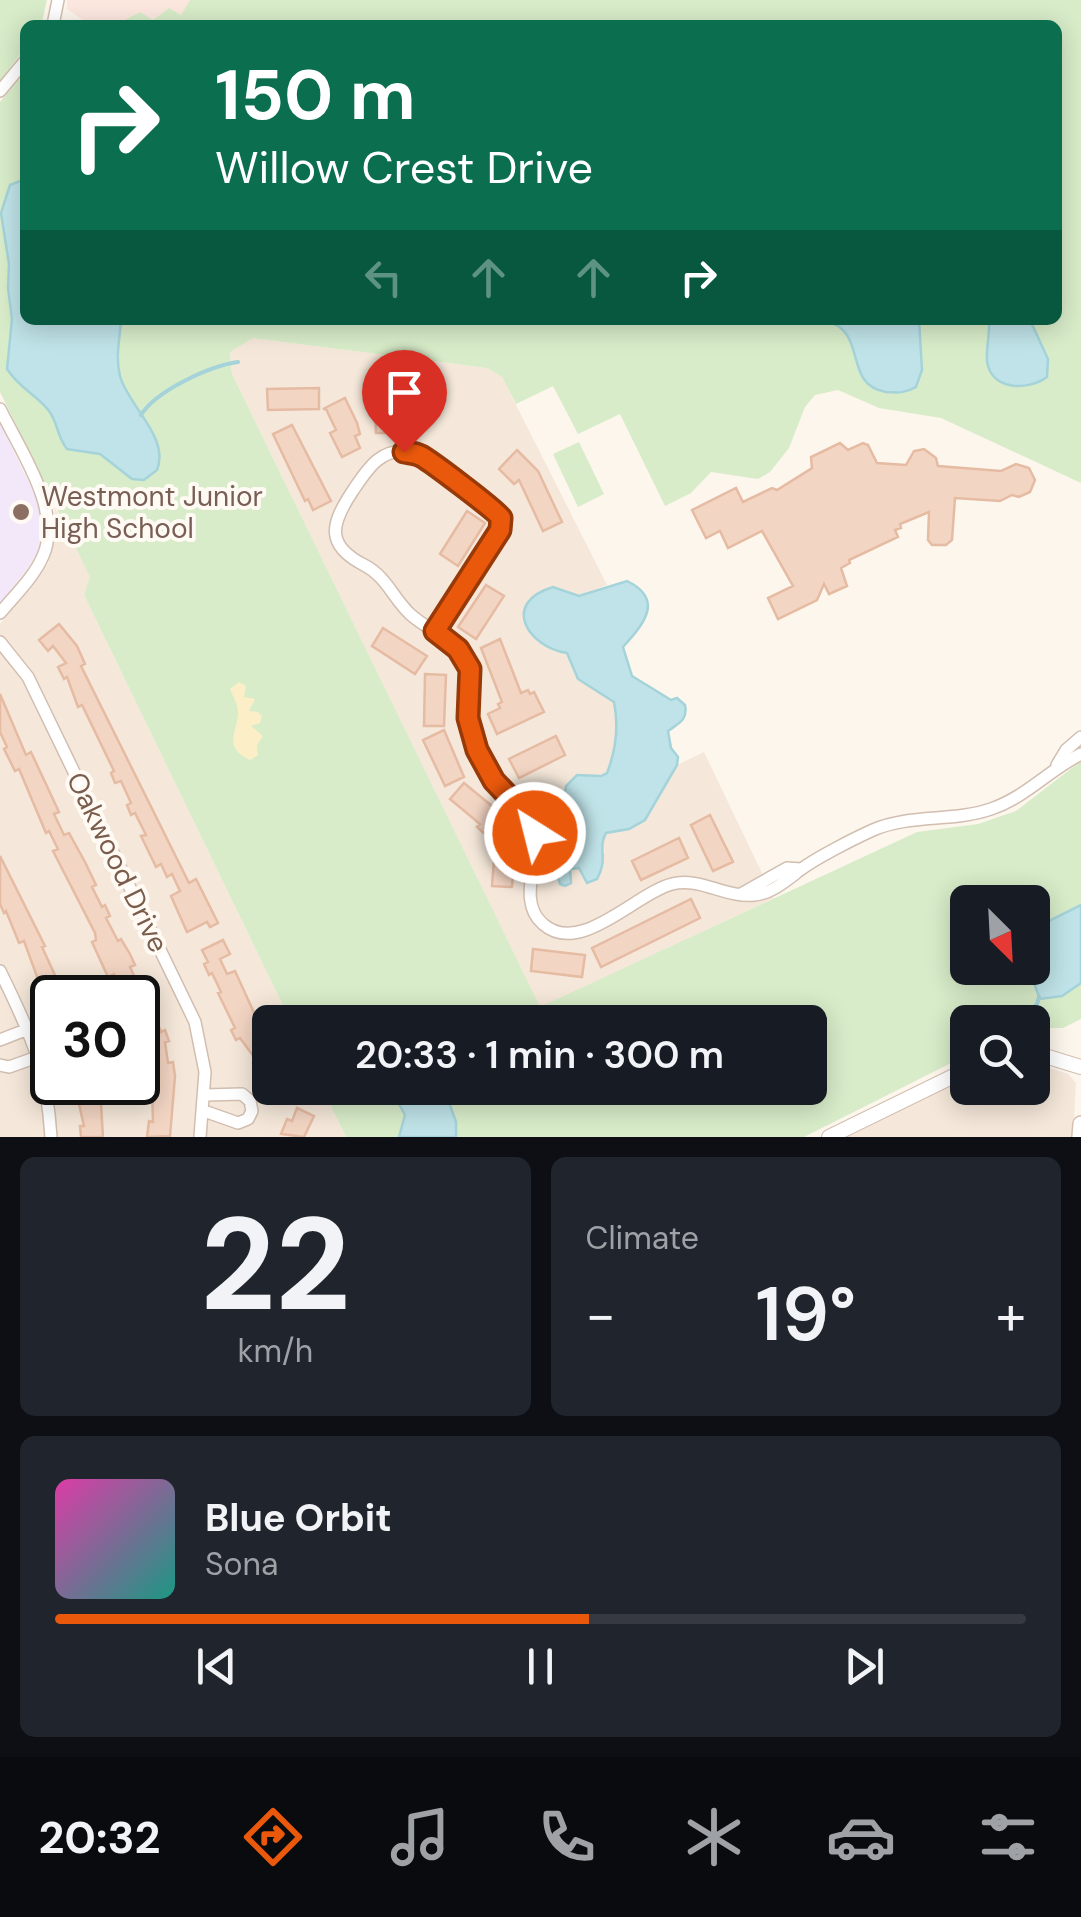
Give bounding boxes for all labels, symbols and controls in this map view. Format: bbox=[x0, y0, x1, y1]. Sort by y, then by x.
text: 150 m bbox=[215, 50, 416, 141]
icon: right bbox=[50, 60, 180, 190]
text: Willow Crest Drive bbox=[215, 138, 593, 197]
icon: left bbox=[356, 250, 411, 305]
icon: ahead bbox=[461, 250, 516, 305]
icon: ahead bbox=[566, 250, 621, 305]
icon: right bbox=[671, 250, 726, 305]
pin bbox=[362, 350, 447, 453]
icon: arrive bbox=[377, 365, 432, 420]
place label: Westmont Junior High School bbox=[41, 478, 263, 547]
marker: Westmont Junior High School bbox=[10, 501, 32, 523]
street label: Oakwood Drive bbox=[58, 766, 177, 959]
position arrow bbox=[483, 781, 587, 885]
north arrow bbox=[950, 885, 1050, 985]
map controls bbox=[950, 885, 1050, 1105]
speed limit sign: 30 bbox=[30, 975, 160, 1105]
button: search bbox=[950, 1005, 1050, 1105]
text: 20:33 · 1 min · 300 m bbox=[355, 1030, 724, 1080]
text: 22 bbox=[200, 1180, 350, 1349]
text: Climate bbox=[586, 1217, 699, 1259]
text: 19° bbox=[756, 1266, 856, 1363]
text: − bbox=[586, 1279, 616, 1351]
text: + bbox=[996, 1279, 1026, 1351]
text: km/h bbox=[237, 1330, 313, 1372]
text: Blue Orbit bbox=[205, 1493, 392, 1543]
text: Sona bbox=[205, 1543, 278, 1585]
icon: previous bbox=[189, 1639, 244, 1694]
icon: pause bbox=[513, 1639, 568, 1694]
icon: next bbox=[837, 1639, 892, 1694]
icon: directions bbox=[238, 1802, 308, 1872]
icon: music bbox=[385, 1802, 455, 1872]
icon: phone bbox=[532, 1802, 602, 1872]
icon: climate bbox=[679, 1802, 749, 1872]
icon: car bbox=[826, 1802, 896, 1872]
icon: filters bbox=[973, 1802, 1043, 1872]
text: 20:32 bbox=[39, 1808, 161, 1867]

